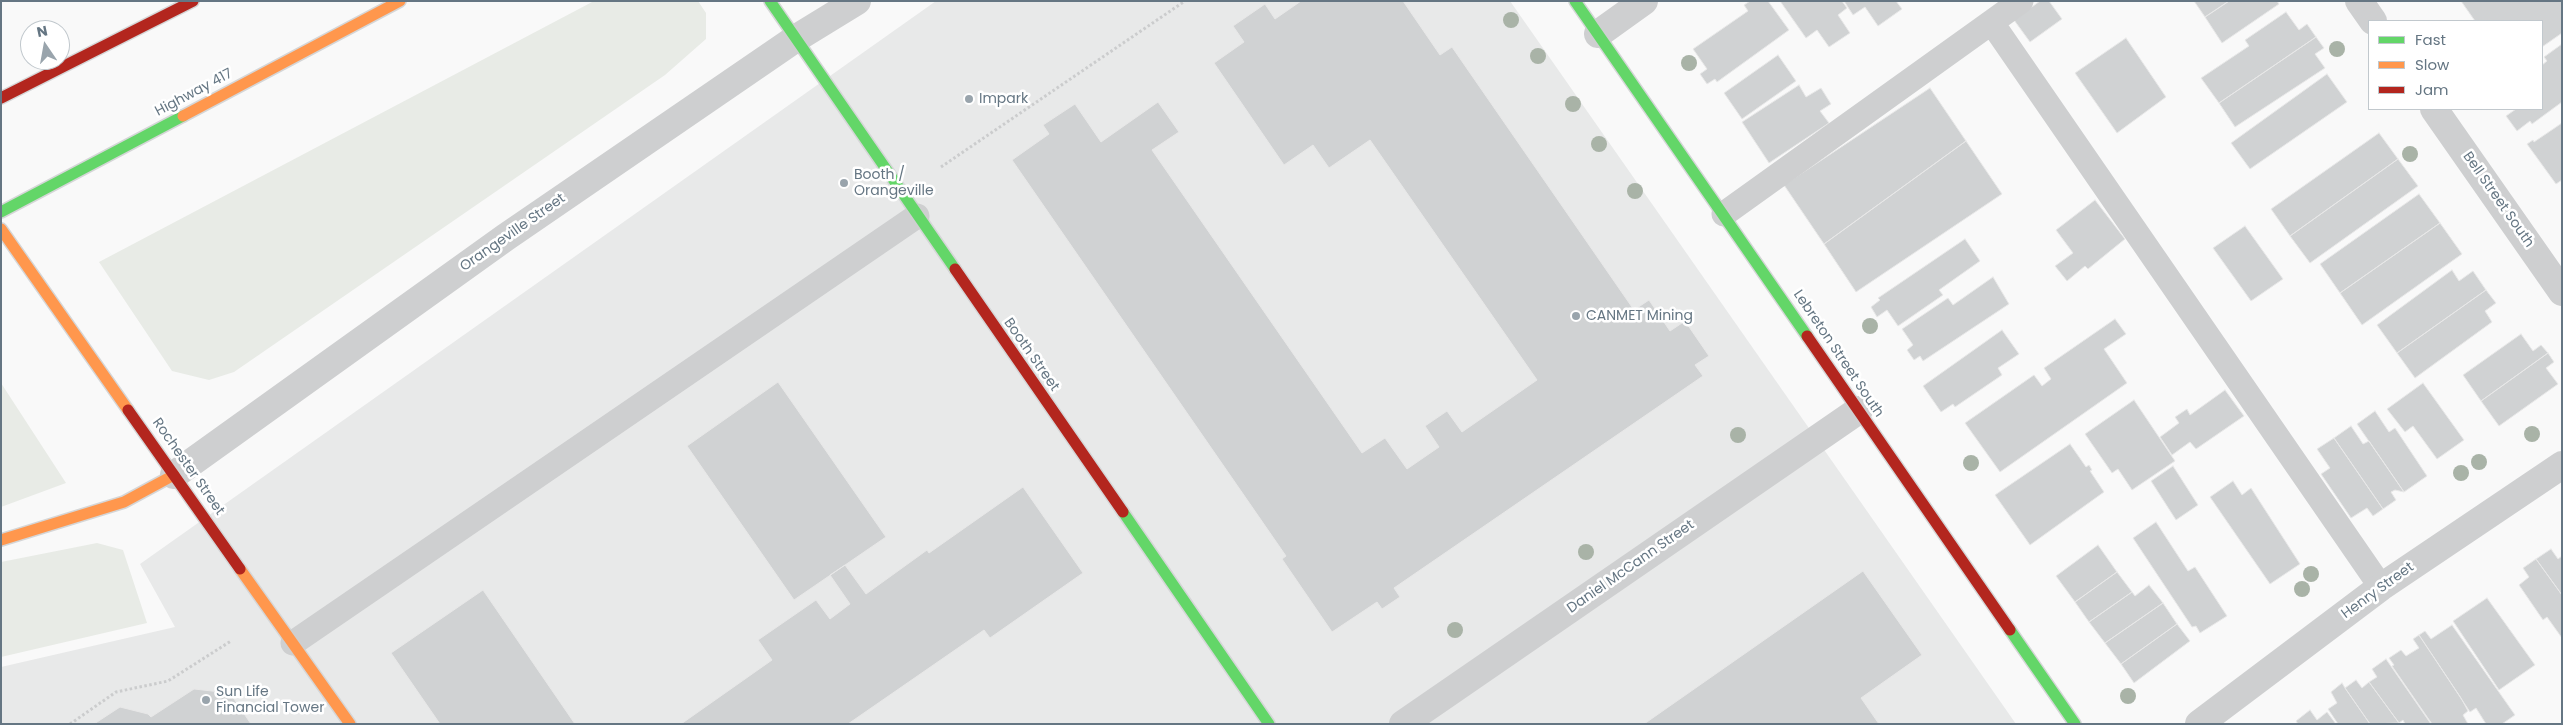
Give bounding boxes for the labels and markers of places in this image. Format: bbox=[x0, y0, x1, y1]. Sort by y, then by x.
place label: Impark bbox=[979, 91, 1028, 107]
marker: Impark bbox=[963, 93, 975, 105]
place label: Booth / Orangeville bbox=[854, 167, 934, 200]
marker: Booth / Orangeville bbox=[838, 177, 850, 189]
place label: CANMET Mining bbox=[1586, 308, 1693, 324]
marker: CANMET Mining bbox=[1570, 310, 1582, 322]
place label: Sun Life Financial Tower bbox=[216, 684, 324, 716]
marker: Sun Life Financial Tower bbox=[200, 694, 212, 706]

